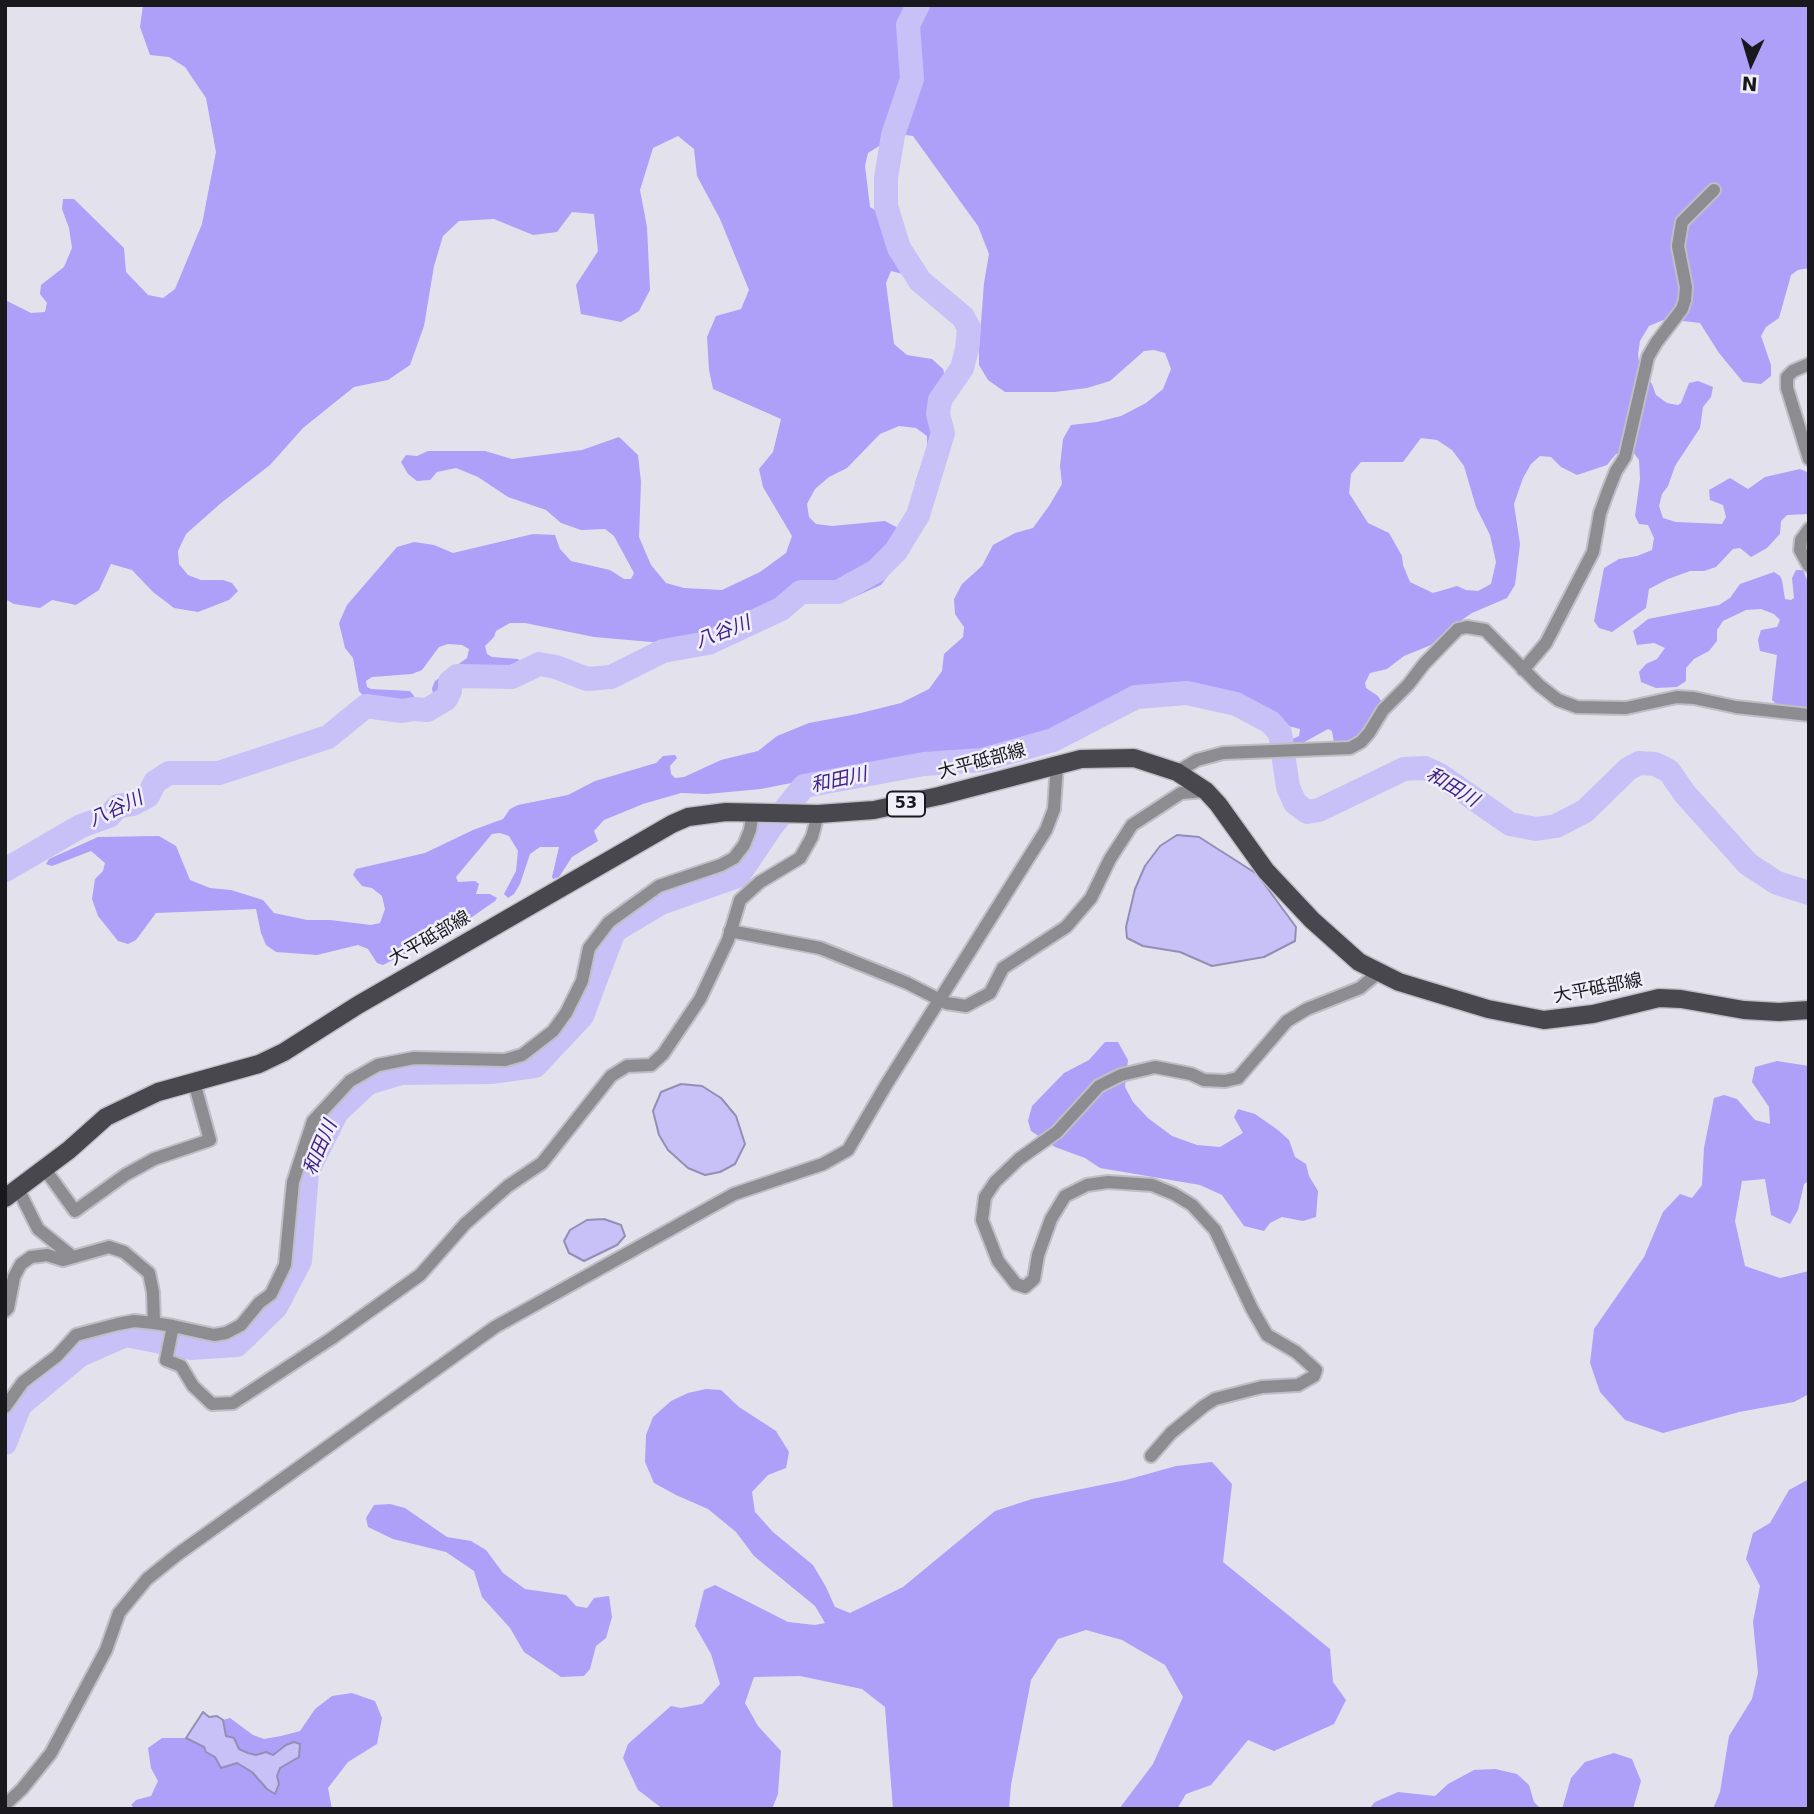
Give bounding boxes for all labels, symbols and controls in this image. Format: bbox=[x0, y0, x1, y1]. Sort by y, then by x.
north arrow bbox=[1716, 28, 1786, 98]
text: N bbox=[1741, 72, 1758, 95]
water label: 八谷川 bbox=[692, 612, 754, 654]
street label: 大平砥部線 bbox=[936, 740, 1028, 784]
water label: 和田川 bbox=[809, 764, 869, 798]
water label: 和田川 bbox=[1422, 764, 1482, 812]
water label: 八谷川 bbox=[85, 788, 147, 832]
road number: 53 bbox=[887, 792, 925, 817]
street label: 大平砥部線 bbox=[386, 907, 474, 971]
street label: 大平砥部線 bbox=[1552, 970, 1644, 1008]
water label: 和田川 bbox=[299, 1117, 343, 1179]

